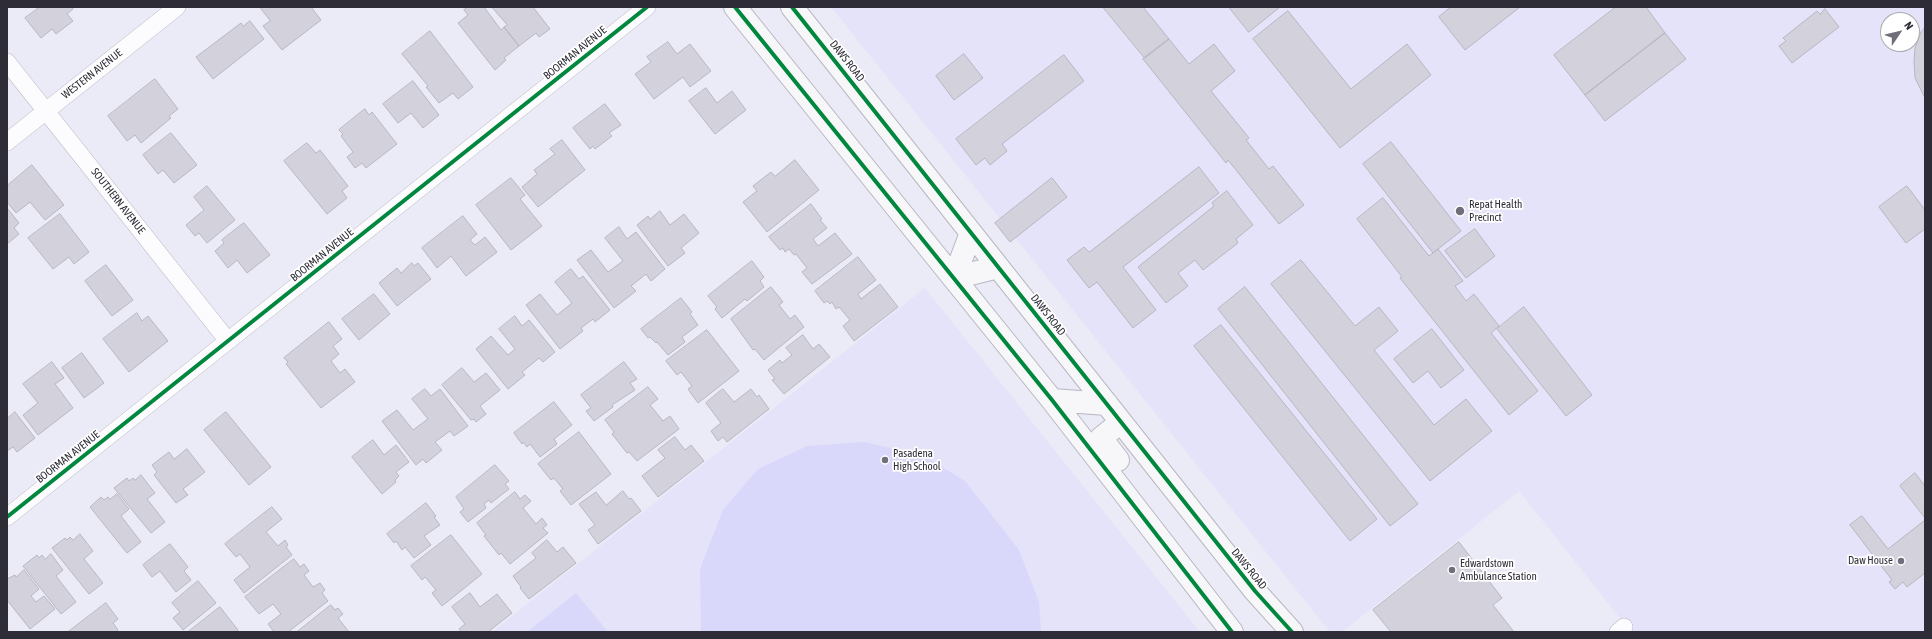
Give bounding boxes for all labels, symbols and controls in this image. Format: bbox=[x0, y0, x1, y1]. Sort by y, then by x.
north arrow bbox=[1880, 12, 1920, 52]
text: N bbox=[1902, 20, 1916, 32]
street label: BOORMAN AVENUE bbox=[541, 24, 609, 82]
street label: DAWS ROAD bbox=[827, 38, 867, 84]
street label: WESTERN AVENUE bbox=[59, 46, 125, 102]
street label: SOUTHERN AVENUE bbox=[88, 165, 148, 237]
place label: Repat Health Precinct bbox=[1469, 198, 1522, 224]
marker: Repat Health Precinct bbox=[1454, 205, 1466, 217]
street label: BOORMAN AVENUE bbox=[288, 226, 356, 284]
street label: DAWS ROAD bbox=[1028, 292, 1068, 338]
street label: BOORMAN AVENUE bbox=[34, 428, 102, 486]
place label: Pasadena High School bbox=[893, 447, 941, 473]
marker: Pasadena High School bbox=[880, 455, 890, 465]
street label: DAWS ROAD bbox=[1229, 546, 1269, 592]
place label: Daw House bbox=[1848, 554, 1893, 568]
marker: Daw House bbox=[1896, 556, 1906, 566]
place label: Edwardstown Ambulance Station bbox=[1460, 557, 1537, 583]
marker: Edwardstown Ambulance Station bbox=[1447, 565, 1457, 575]

